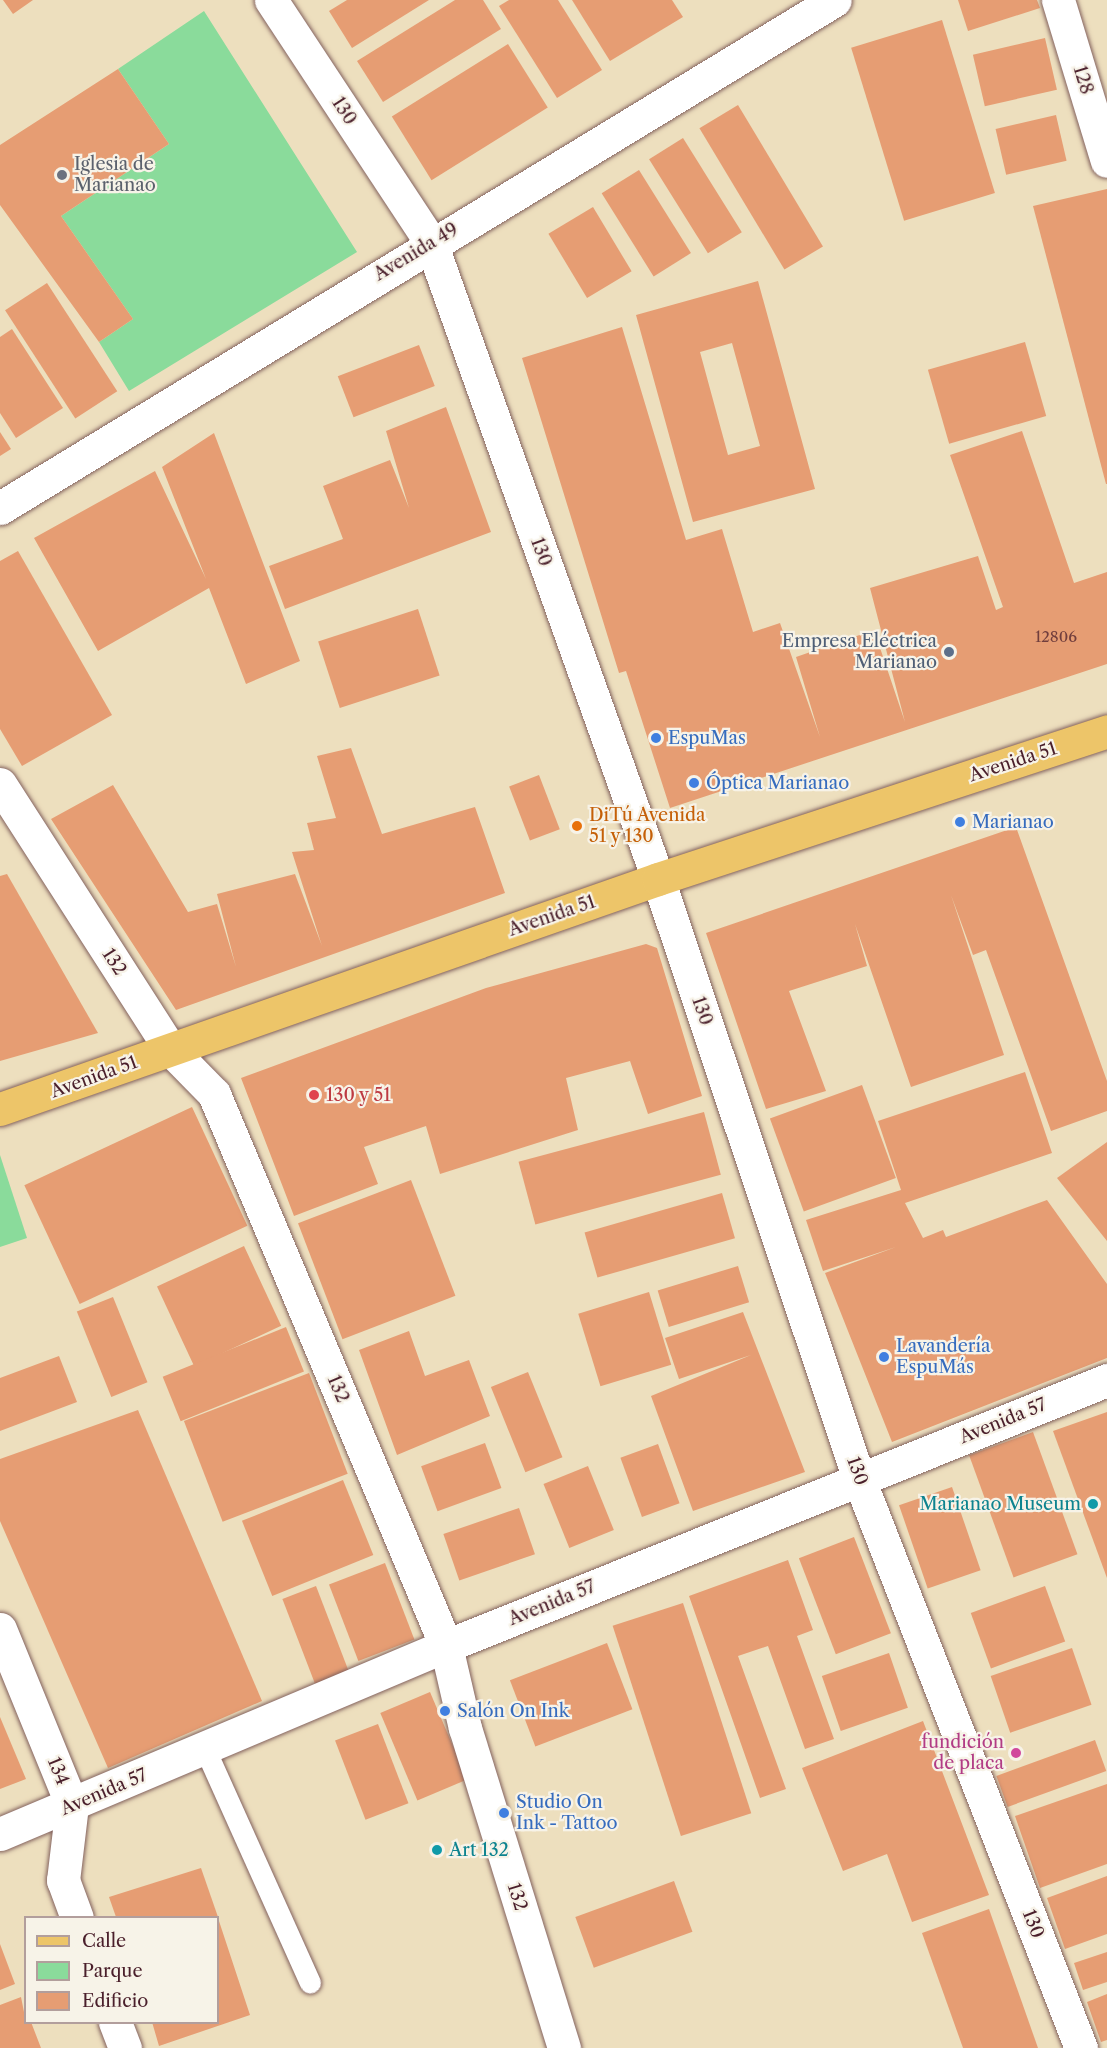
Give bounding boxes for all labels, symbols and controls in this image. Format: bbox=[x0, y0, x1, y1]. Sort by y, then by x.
street label: 128 bbox=[1068, 63, 1098, 97]
street label: 130 bbox=[327, 93, 361, 129]
place label: Iglesia de Marianao bbox=[74, 154, 156, 196]
marker: Iglesia de Marianao bbox=[55, 168, 69, 182]
street label: Avenida 49 bbox=[370, 218, 462, 286]
street label: 130 bbox=[526, 535, 556, 569]
house number: 12806 bbox=[1035, 628, 1077, 646]
place label: Empresa Eléctrica Marianao bbox=[782, 631, 937, 674]
marker: Empresa Eléctrica Marianao bbox=[942, 645, 956, 659]
place label: EspuMas bbox=[668, 727, 746, 749]
marker: EspuMas bbox=[649, 731, 663, 745]
street label: Avenida 51 bbox=[966, 738, 1060, 786]
place label: Óptica Marianao bbox=[706, 772, 850, 794]
marker: Óptica Marianao bbox=[687, 776, 701, 790]
place label: DiTú Avenida 51 y 130 bbox=[589, 805, 706, 848]
place label: Marianao bbox=[972, 811, 1054, 833]
marker: Marianao bbox=[953, 815, 967, 829]
marker: DiTú Avenida 51 y 130 bbox=[570, 819, 584, 833]
street label: Avenida 51 bbox=[506, 891, 598, 941]
street label: 132 bbox=[97, 944, 131, 980]
street label: 130 bbox=[687, 994, 717, 1028]
street label: Avenida 51 bbox=[48, 1051, 140, 1103]
place label: 130 y 51 bbox=[326, 1084, 392, 1106]
marker: 130 y 51 bbox=[307, 1088, 321, 1102]
place label: Lavandería EspuMás bbox=[896, 1336, 990, 1378]
marker: Lavandería EspuMás bbox=[877, 1350, 891, 1364]
street label: 132 bbox=[323, 1372, 353, 1406]
street label: Avenida 57 bbox=[956, 1394, 1050, 1448]
street label: 130 bbox=[842, 1454, 872, 1488]
place label: Marianao Museum bbox=[920, 1493, 1081, 1515]
marker: Marianao Museum bbox=[1086, 1497, 1100, 1511]
street label: Avenida 57 bbox=[505, 1576, 599, 1630]
place label: Salón On Ink bbox=[457, 1700, 569, 1722]
marker: Salón On Ink bbox=[438, 1704, 452, 1718]
place label: fundición de placa bbox=[922, 1732, 1004, 1774]
marker: fundición de placa bbox=[1009, 1746, 1023, 1760]
street label: 134 bbox=[43, 1754, 73, 1788]
street label: Avenida 57 bbox=[57, 1764, 151, 1820]
place label: Studio On Ink - Tattoo bbox=[516, 1792, 618, 1834]
marker: Studio On Ink - Tattoo bbox=[497, 1806, 511, 1820]
place label: Art 132 bbox=[449, 1839, 509, 1861]
marker: Art 132 bbox=[430, 1843, 444, 1857]
street label: 132 bbox=[503, 1881, 531, 1913]
street label: 130 bbox=[1018, 1907, 1048, 1941]
legend bbox=[24, 1916, 219, 2024]
text: Calle bbox=[82, 1930, 126, 1952]
text: Parque bbox=[82, 1960, 143, 1982]
text: Edificio bbox=[82, 1990, 148, 2012]

